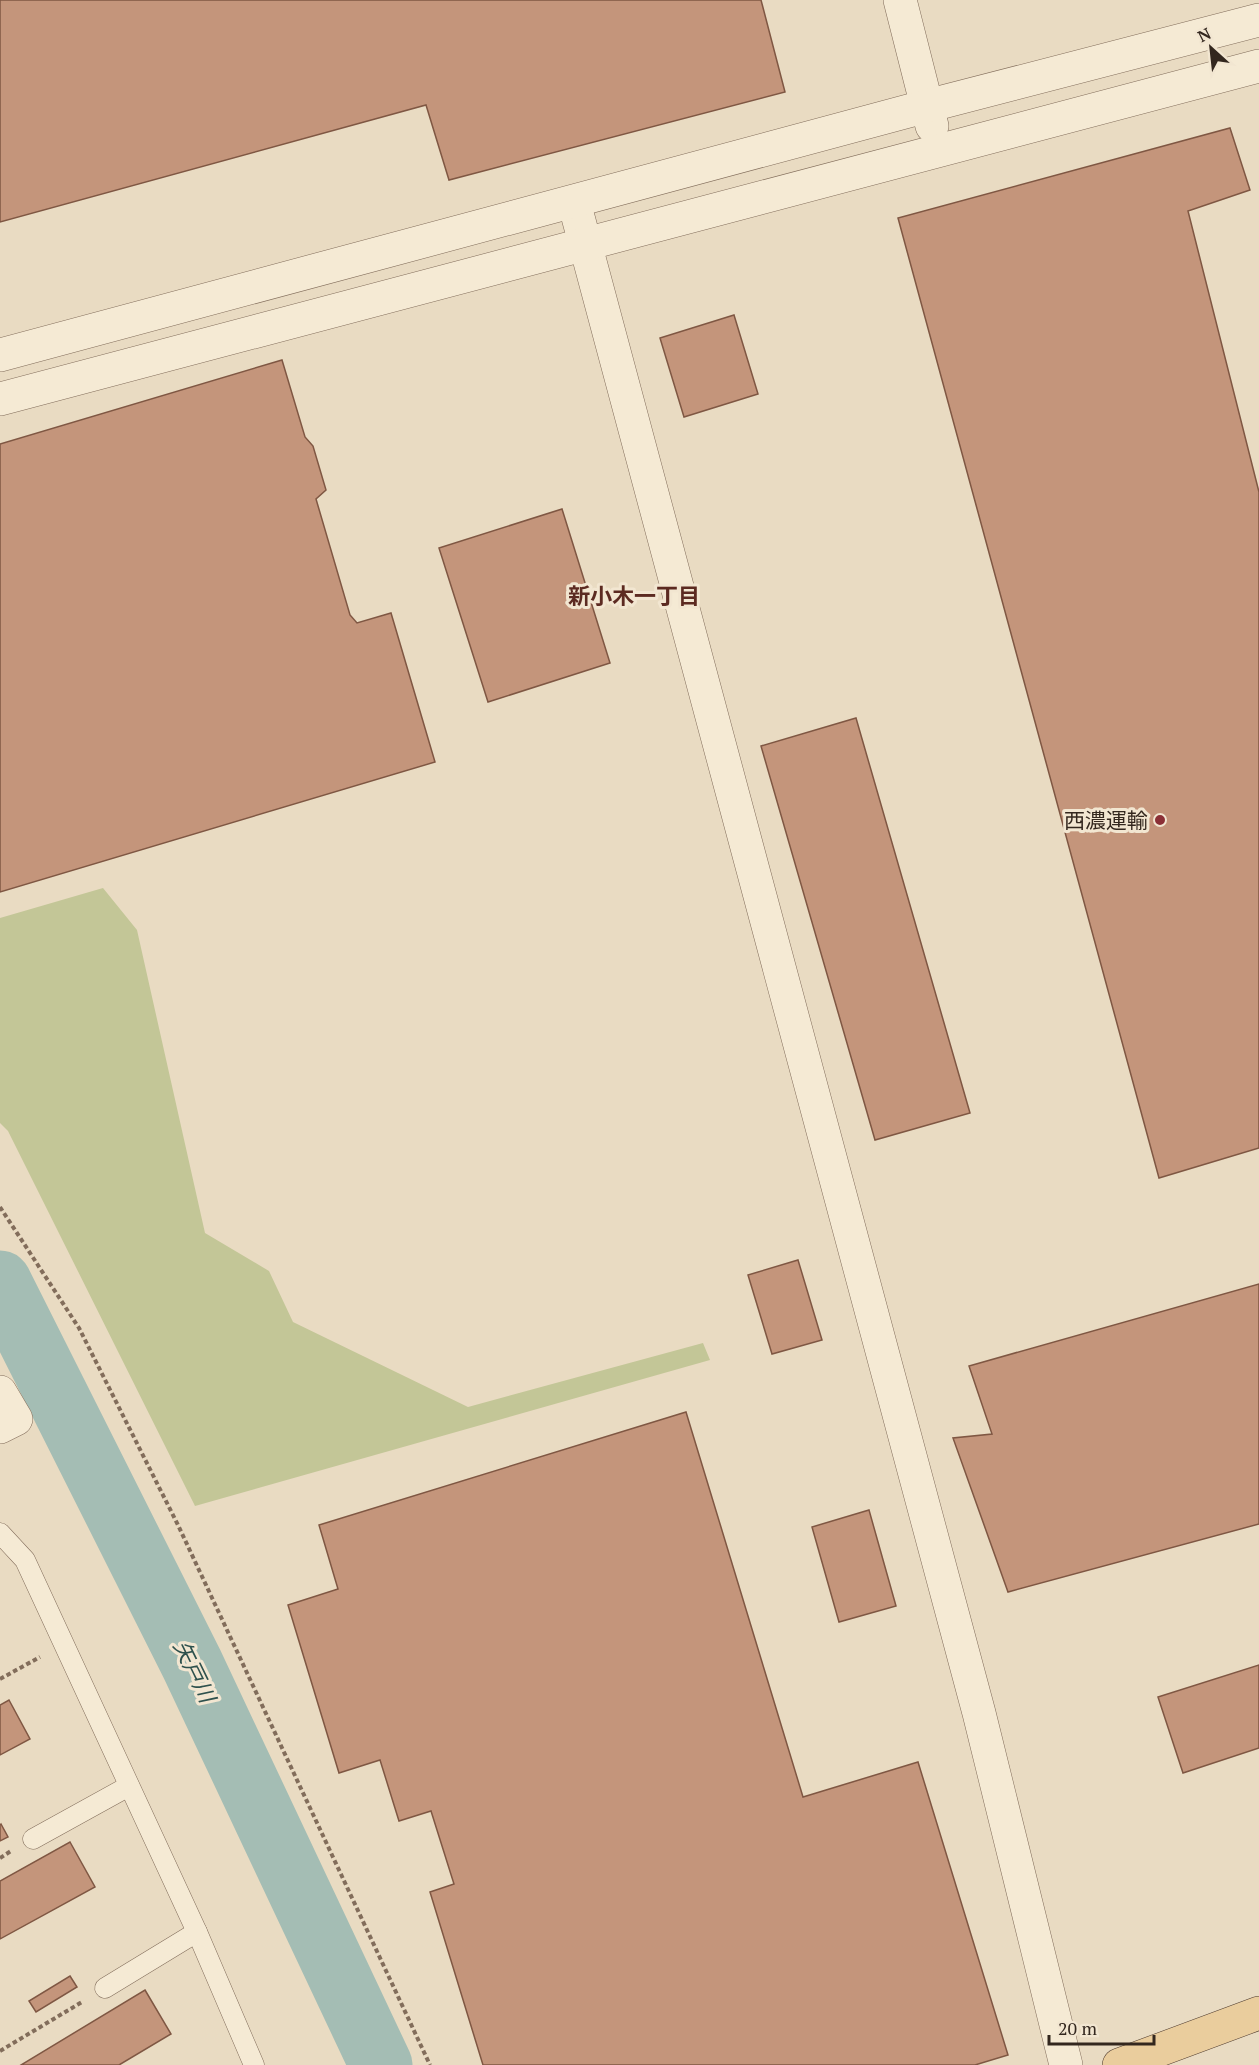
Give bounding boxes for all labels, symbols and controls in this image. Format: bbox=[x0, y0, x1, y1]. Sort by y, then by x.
north arrow bbox=[1181, 18, 1241, 78]
text: N bbox=[1194, 22, 1215, 47]
district label: 新小木一丁目 bbox=[568, 581, 700, 610]
place label: 西濃運輸 bbox=[1064, 806, 1148, 834]
marker: 西濃運輸 bbox=[1153, 813, 1167, 827]
water label: 矢戸川 bbox=[167, 1635, 223, 1709]
scale bar bbox=[1049, 2008, 1154, 2046]
text: 20 m bbox=[1058, 2016, 1098, 2040]

